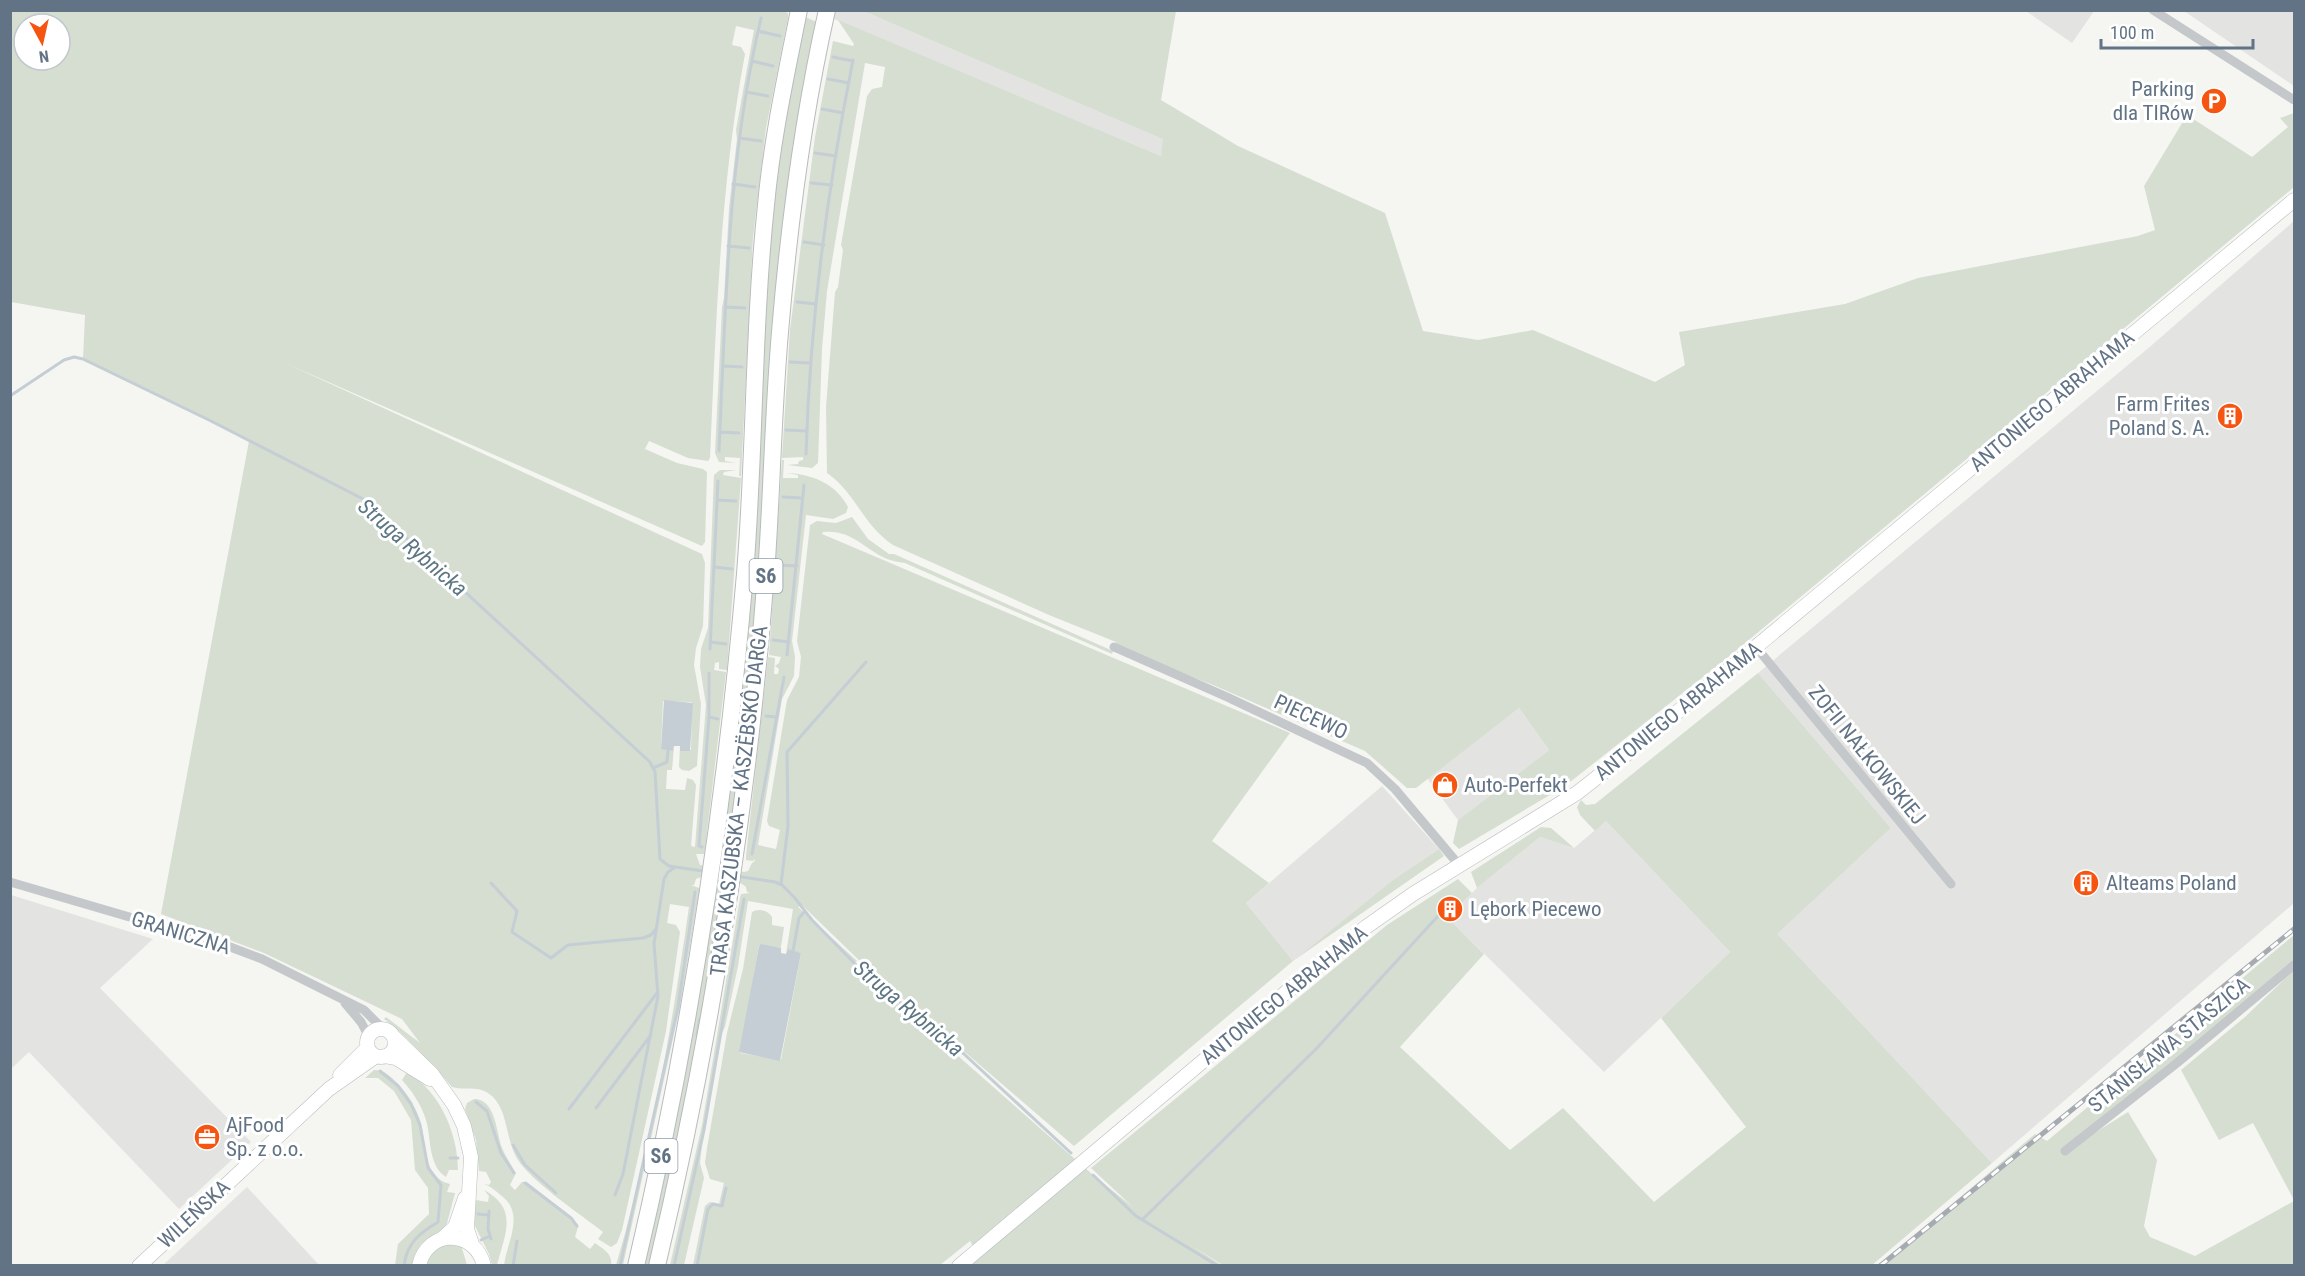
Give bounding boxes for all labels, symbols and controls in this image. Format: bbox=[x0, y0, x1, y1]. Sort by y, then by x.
north arrow bbox=[12, 12, 72, 72]
scale bar bbox=[2101, 12, 2252, 50]
text: 100 m bbox=[2110, 22, 2154, 43]
text: N bbox=[38, 46, 50, 66]
place label: Parking dla TIRów bbox=[2113, 77, 2194, 125]
parking icon: Parking dla TIRów bbox=[2199, 86, 2229, 116]
street label: ANTONIEGO ABRAHAMA bbox=[1965, 325, 2139, 477]
place label: Farm Frites Poland S. A. bbox=[2109, 392, 2210, 440]
building icon: Farm Frites Poland S. A. bbox=[2215, 401, 2245, 431]
water label: Struga Rybnicka bbox=[353, 493, 472, 601]
road number: S6 bbox=[750, 559, 783, 593]
street label: TRASA KASZUBSKA – KASZËBSKÔ DARGA bbox=[706, 624, 772, 978]
street label: ANTONIEGO ABRAHAMA bbox=[1590, 637, 1766, 785]
street label: ZOFII NAŁKOWSKIEJ bbox=[1804, 681, 1930, 829]
street label: PIECEWO bbox=[1270, 690, 1352, 744]
shop icon: Auto-Perfekt bbox=[1430, 770, 1460, 800]
place label: Auto-Perfekt bbox=[1464, 773, 1568, 797]
building icon: Alteams Poland bbox=[2071, 868, 2101, 898]
place label: Alteams Poland bbox=[2106, 871, 2237, 895]
building icon: Lębork Piecewo bbox=[1435, 894, 1465, 924]
place label: Lębork Piecewo bbox=[1470, 897, 1601, 921]
street label: GRANICZNA bbox=[129, 907, 233, 959]
street label: ANTONIEGO ABRAHAMA bbox=[1196, 921, 1372, 1069]
water label: Struga Rybnicka bbox=[849, 955, 969, 1062]
street label: STANISŁAWA STASZICA bbox=[2084, 973, 2254, 1117]
place label: AjFood Sp. z o.o. bbox=[226, 1113, 304, 1161]
office icon: AjFood Sp. z o.o. bbox=[192, 1122, 222, 1152]
road number: S6 bbox=[644, 1139, 678, 1173]
street label: WILEŃSKA bbox=[153, 1175, 235, 1253]

